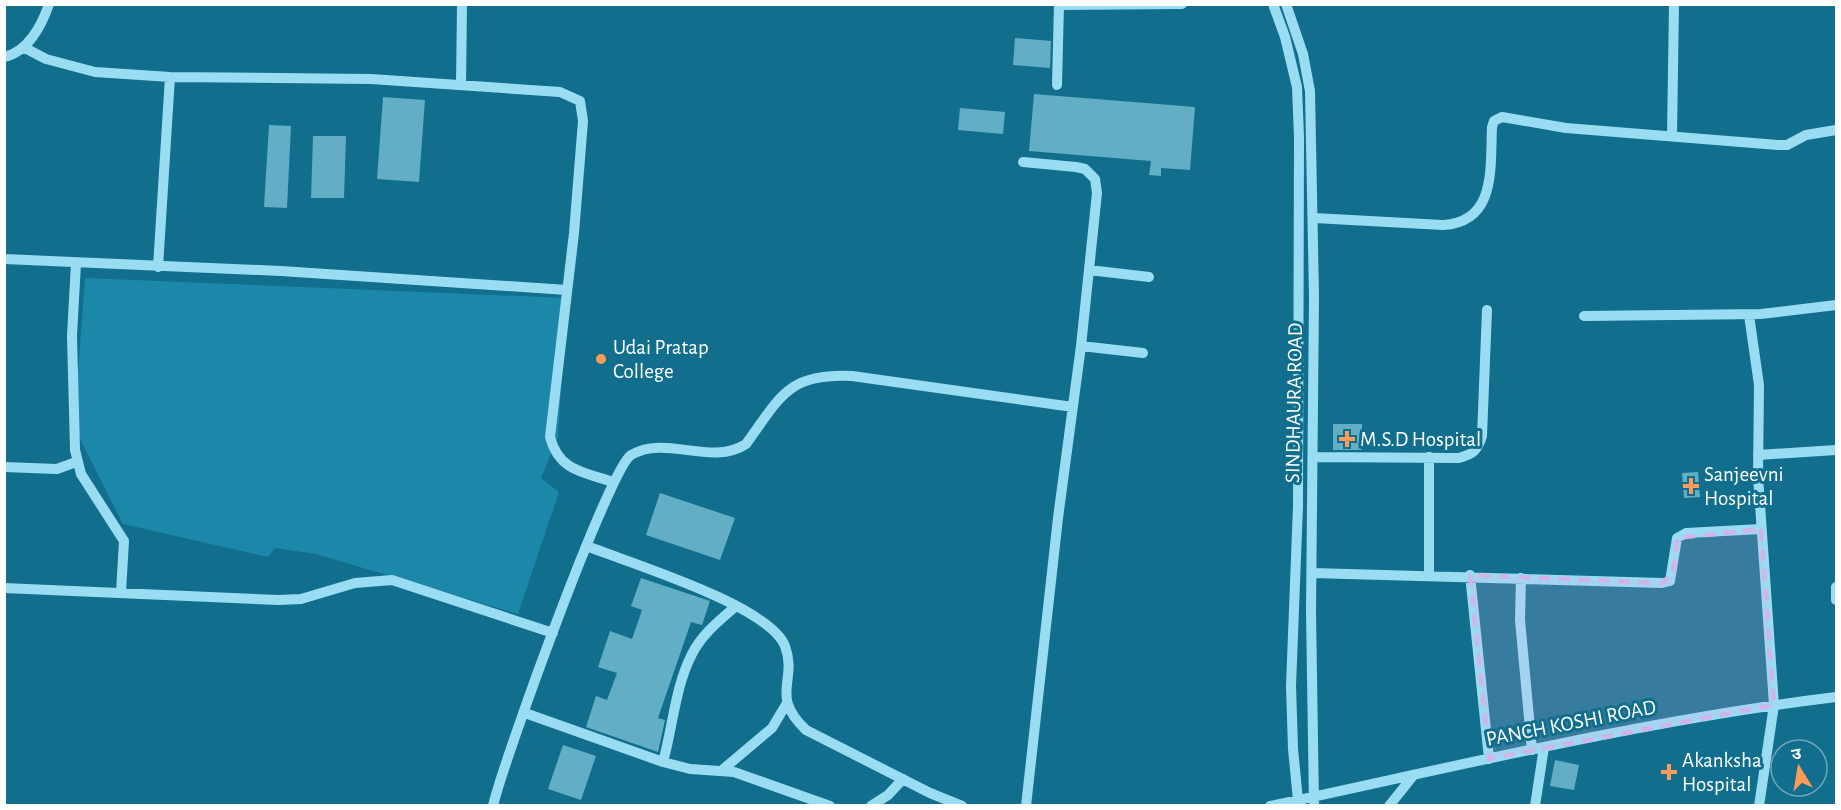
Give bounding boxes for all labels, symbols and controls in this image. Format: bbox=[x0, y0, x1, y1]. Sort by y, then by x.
street label: SINDHAURA ROAD bbox=[1282, 323, 1306, 483]
place label: Udai Pratap College bbox=[613, 337, 709, 382]
marker: Udai Pratap College bbox=[594, 352, 608, 366]
place label: M.S.D Hospital bbox=[1360, 429, 1481, 450]
marker: M.S.D Hospital bbox=[1338, 430, 1356, 448]
place label: Sanjeevni Hospital bbox=[1704, 464, 1784, 509]
marker: Sanjeevni Hospital bbox=[1682, 477, 1700, 495]
street label: PANCH KOSHI ROAD bbox=[1484, 696, 1658, 750]
north arrow bbox=[1769, 738, 1829, 798]
text: उ bbox=[1790, 745, 1803, 763]
place label: Akanksha Hospital bbox=[1682, 750, 1762, 795]
marker: Akanksha Hospital bbox=[1660, 763, 1678, 781]

